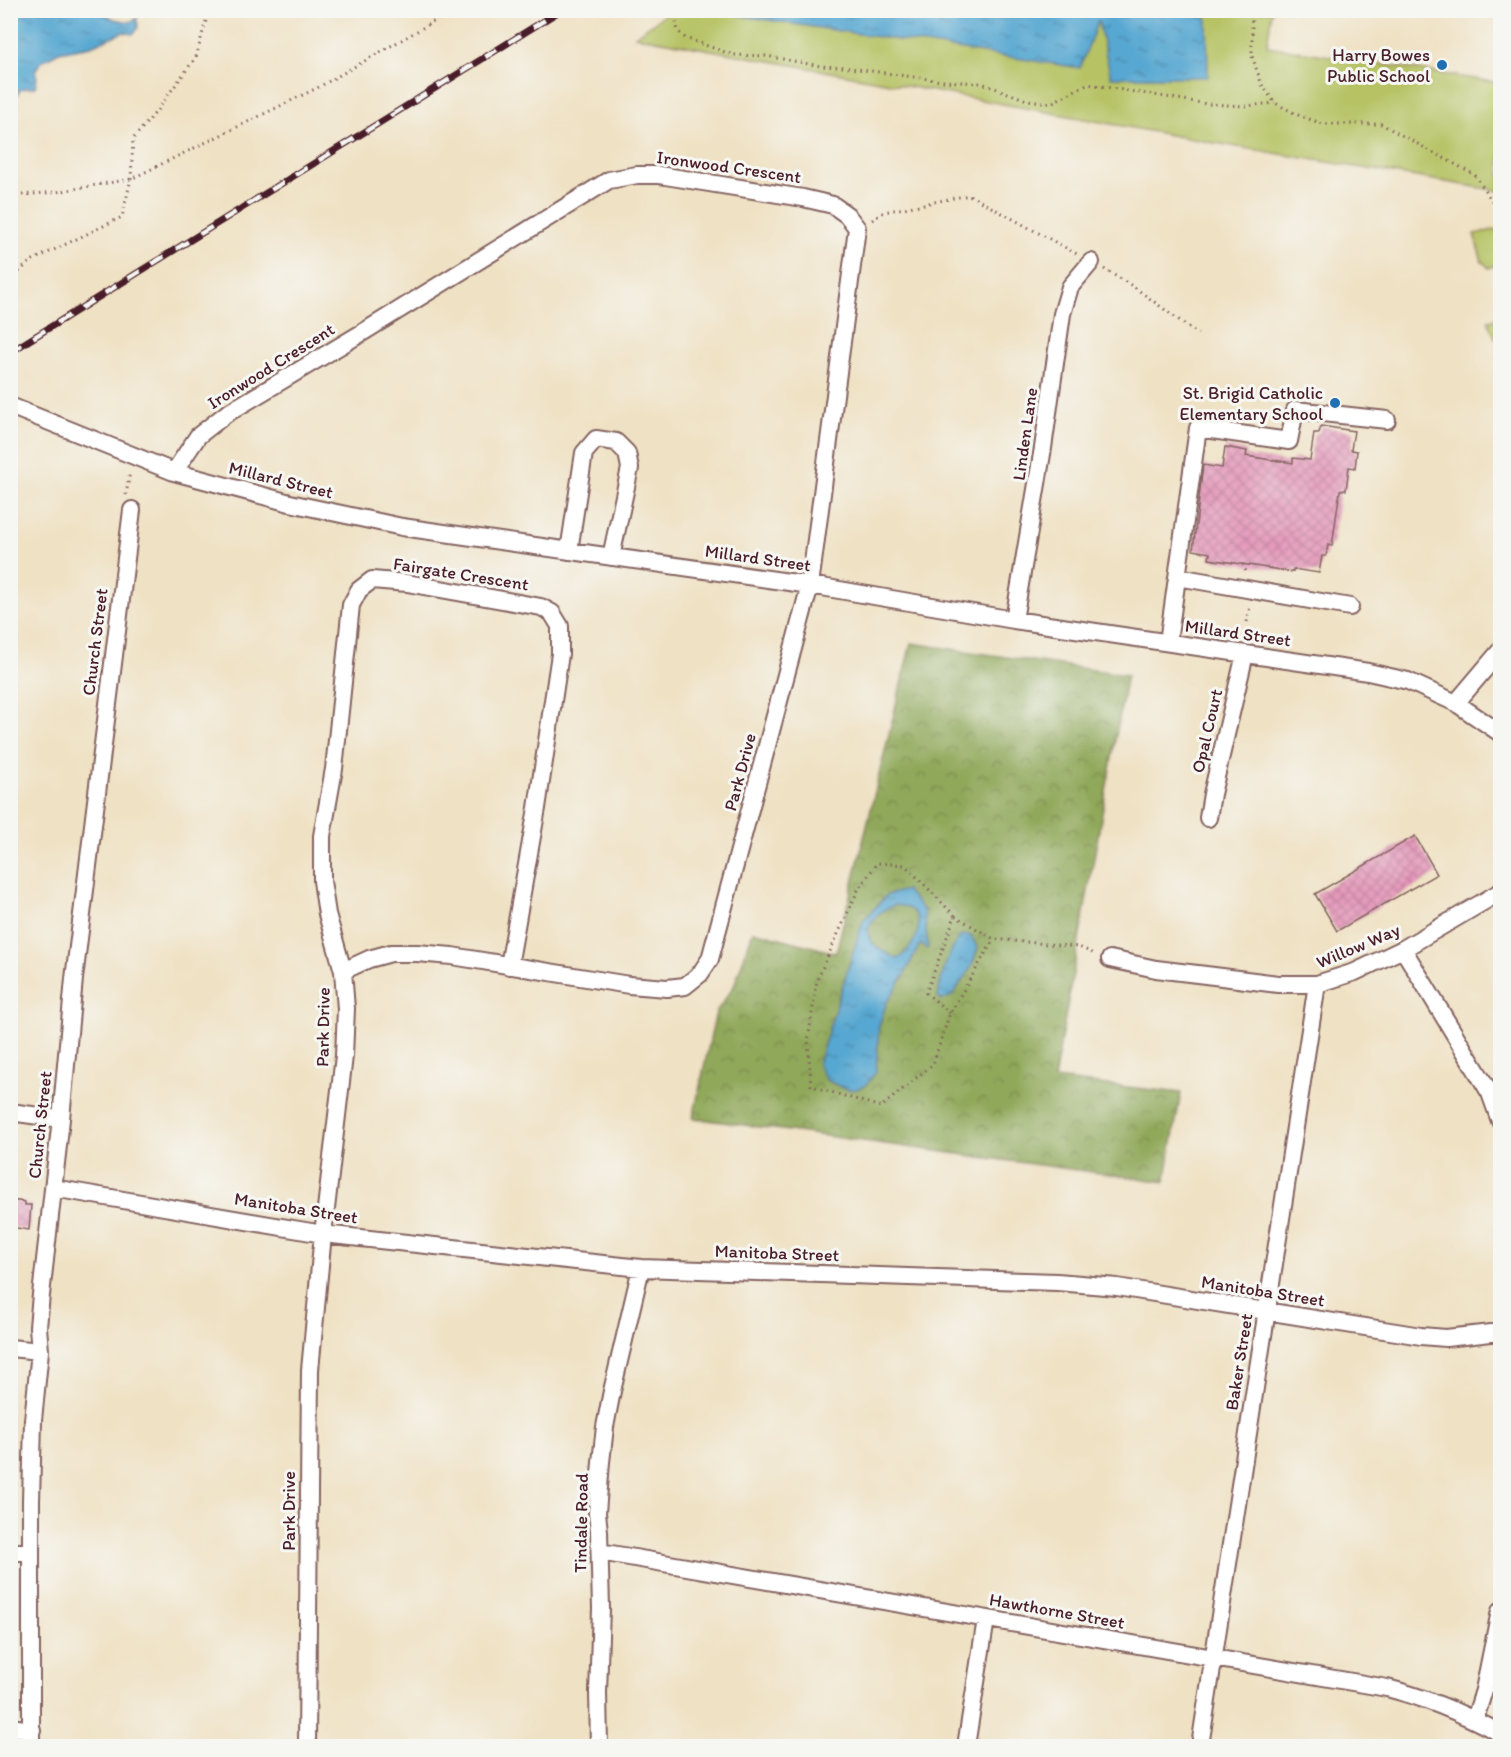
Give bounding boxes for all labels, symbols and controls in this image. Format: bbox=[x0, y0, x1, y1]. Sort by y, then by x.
place label: Harry Bowes Public School bbox=[1327, 44, 1430, 87]
marker: Harry Bowes Public School bbox=[1435, 58, 1449, 72]
street label: Ironwood Crescent bbox=[655, 146, 803, 188]
street label: Ironwood Crescent bbox=[203, 318, 339, 414]
place label: St. Brigid Catholic Elementary School bbox=[1179, 382, 1323, 425]
street label: Linden Lane bbox=[1008, 386, 1042, 482]
marker: St. Brigid Catholic Elementary School bbox=[1328, 396, 1342, 410]
street label: Millard Street bbox=[227, 456, 336, 504]
street label: Millard Street bbox=[704, 540, 813, 576]
street label: Fairgate Crescent bbox=[392, 552, 531, 596]
street label: Church Street bbox=[77, 587, 113, 697]
street label: Millard Street bbox=[1184, 615, 1293, 651]
street label: Opal Court bbox=[1187, 687, 1227, 775]
street label: Park Drive bbox=[719, 731, 761, 813]
street label: Willow Way bbox=[1313, 918, 1404, 973]
street label: Park Drive bbox=[311, 987, 335, 1067]
street label: Church Street bbox=[23, 1070, 57, 1180]
street label: Manitoba Street bbox=[233, 1187, 360, 1229]
street label: Manitoba Street bbox=[714, 1240, 840, 1266]
street label: Manitoba Street bbox=[1200, 1270, 1327, 1312]
street label: Baker Street bbox=[1220, 1312, 1258, 1412]
street label: Park Drive bbox=[278, 1471, 300, 1551]
street label: Tindale Road bbox=[569, 1473, 593, 1573]
street label: Hawthorne Street bbox=[988, 1588, 1127, 1634]

